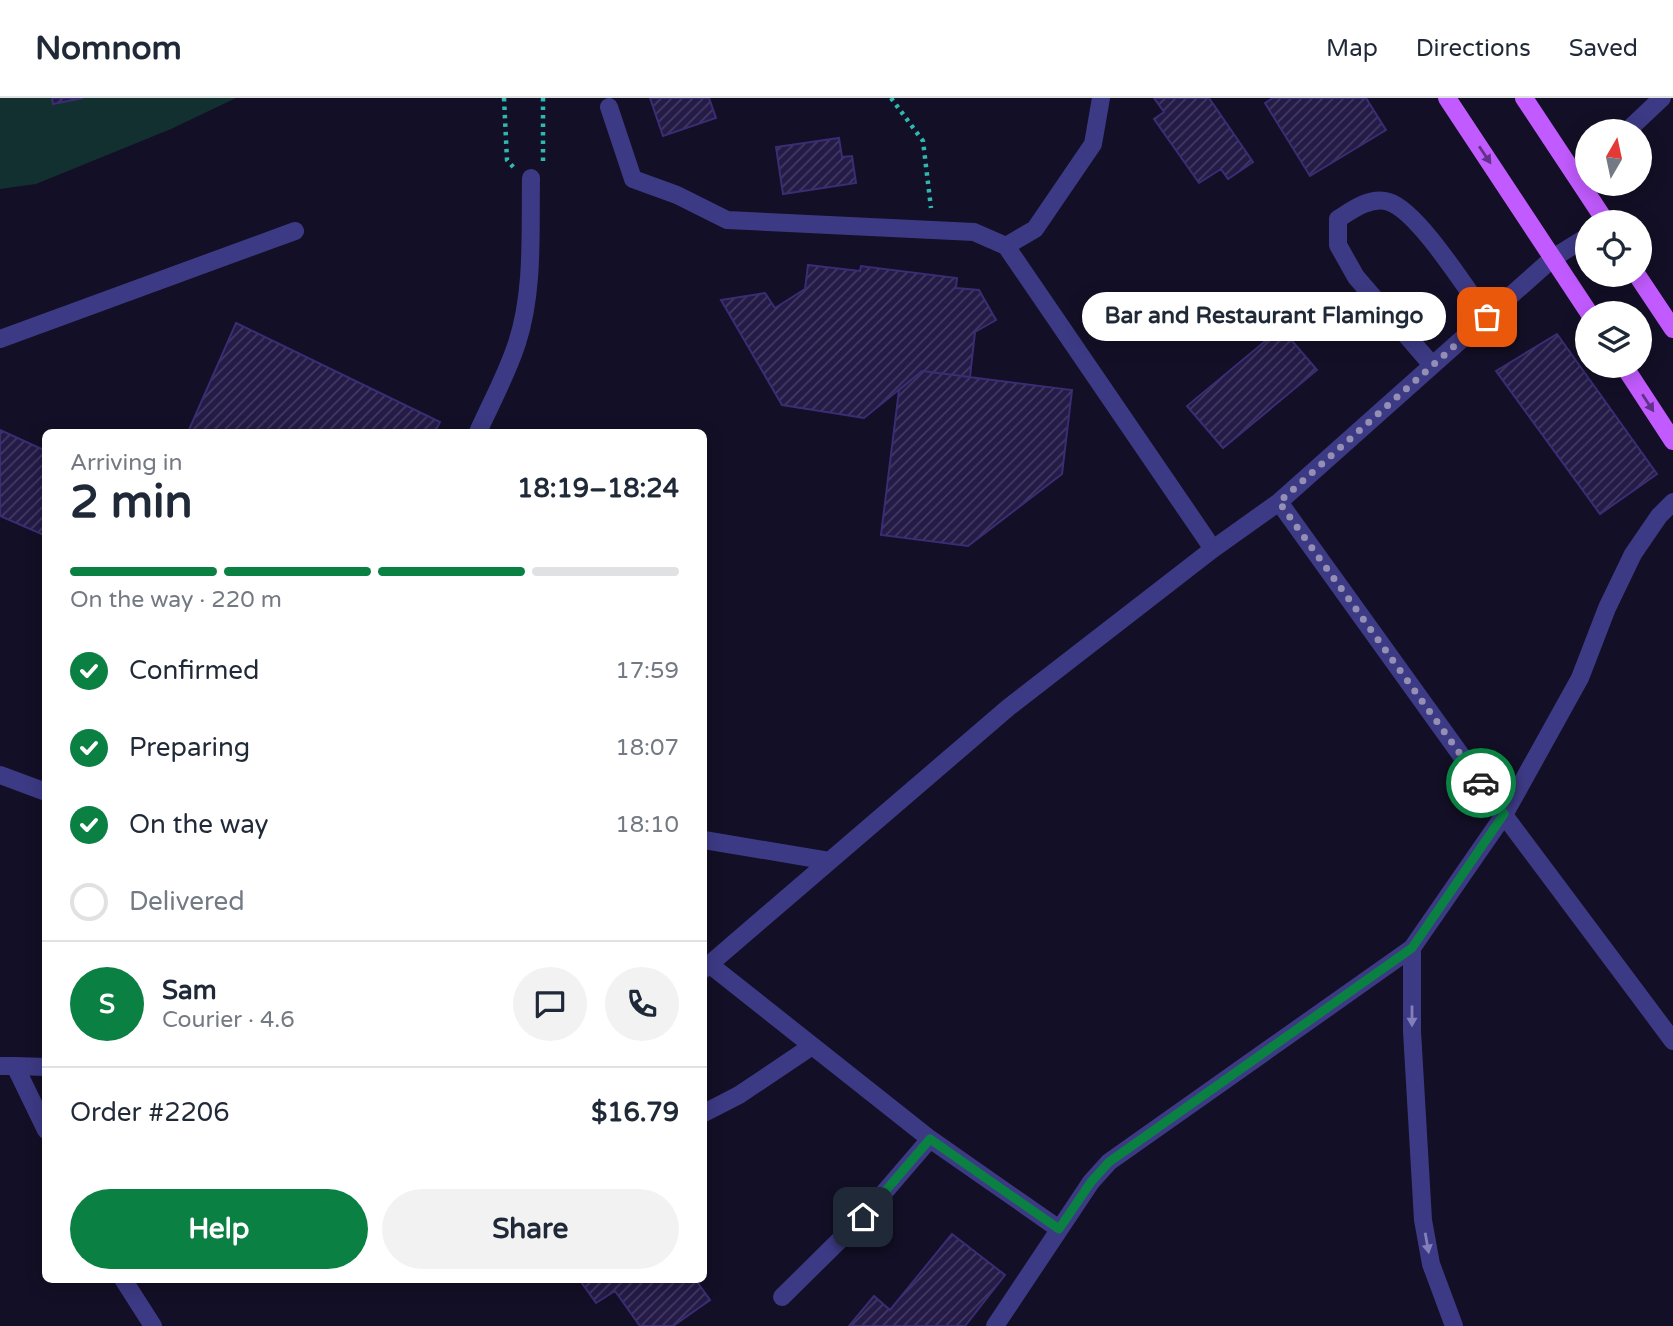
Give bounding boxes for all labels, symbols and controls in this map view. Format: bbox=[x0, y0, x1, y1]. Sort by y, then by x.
text: Nomnom bbox=[35, 29, 182, 68]
text: Map bbox=[1326, 34, 1378, 63]
text: Directions bbox=[1416, 34, 1531, 63]
text: Saved bbox=[1569, 34, 1638, 63]
north arrow bbox=[1575, 119, 1652, 196]
map controls bbox=[1575, 119, 1652, 378]
one-way arrow bbox=[1478, 146, 1492, 164]
button: locate bbox=[1575, 210, 1652, 287]
pin bbox=[1457, 287, 1517, 347]
callout: Bar and Restaurant Flamingo bbox=[1081, 292, 1445, 342]
icon: bag bbox=[1468, 298, 1506, 336]
button: layers bbox=[1575, 301, 1652, 378]
text: Bar and Restaurant Flamingo bbox=[1104, 302, 1424, 330]
one-way arrow bbox=[1642, 393, 1655, 413]
text: Arriving in bbox=[70, 449, 183, 477]
text: 18:19–18:24 bbox=[517, 473, 679, 504]
text: 2 min bbox=[70, 475, 193, 530]
text: On the way · 220 m bbox=[70, 586, 282, 614]
icon: check bbox=[70, 652, 108, 690]
text: Confirmed bbox=[129, 655, 259, 686]
text: 17:59 bbox=[615, 657, 679, 685]
icon: check bbox=[70, 729, 108, 767]
text: Preparing bbox=[129, 732, 250, 763]
text: 18:07 bbox=[615, 734, 679, 762]
courier bbox=[1446, 748, 1516, 818]
icon: car bbox=[1462, 764, 1500, 802]
icon: check bbox=[70, 806, 108, 844]
text: On the way bbox=[129, 809, 269, 840]
text: 18:10 bbox=[615, 811, 679, 839]
text: Delivered bbox=[129, 886, 245, 917]
button: chat bbox=[513, 967, 587, 1041]
button: phone bbox=[605, 967, 679, 1041]
text: Sam bbox=[162, 975, 217, 1006]
text: S bbox=[99, 989, 115, 1020]
one-way arrow bbox=[1406, 1005, 1418, 1027]
text: Courier · 4.6 bbox=[162, 1006, 295, 1034]
text: Order #2206 bbox=[70, 1097, 230, 1128]
text: $16.79 bbox=[591, 1097, 679, 1128]
pin bbox=[833, 1187, 893, 1247]
button: Help bbox=[70, 1189, 368, 1269]
button: Share bbox=[382, 1189, 679, 1269]
icon: home bbox=[844, 1198, 882, 1236]
one-way arrow bbox=[1422, 1232, 1433, 1254]

